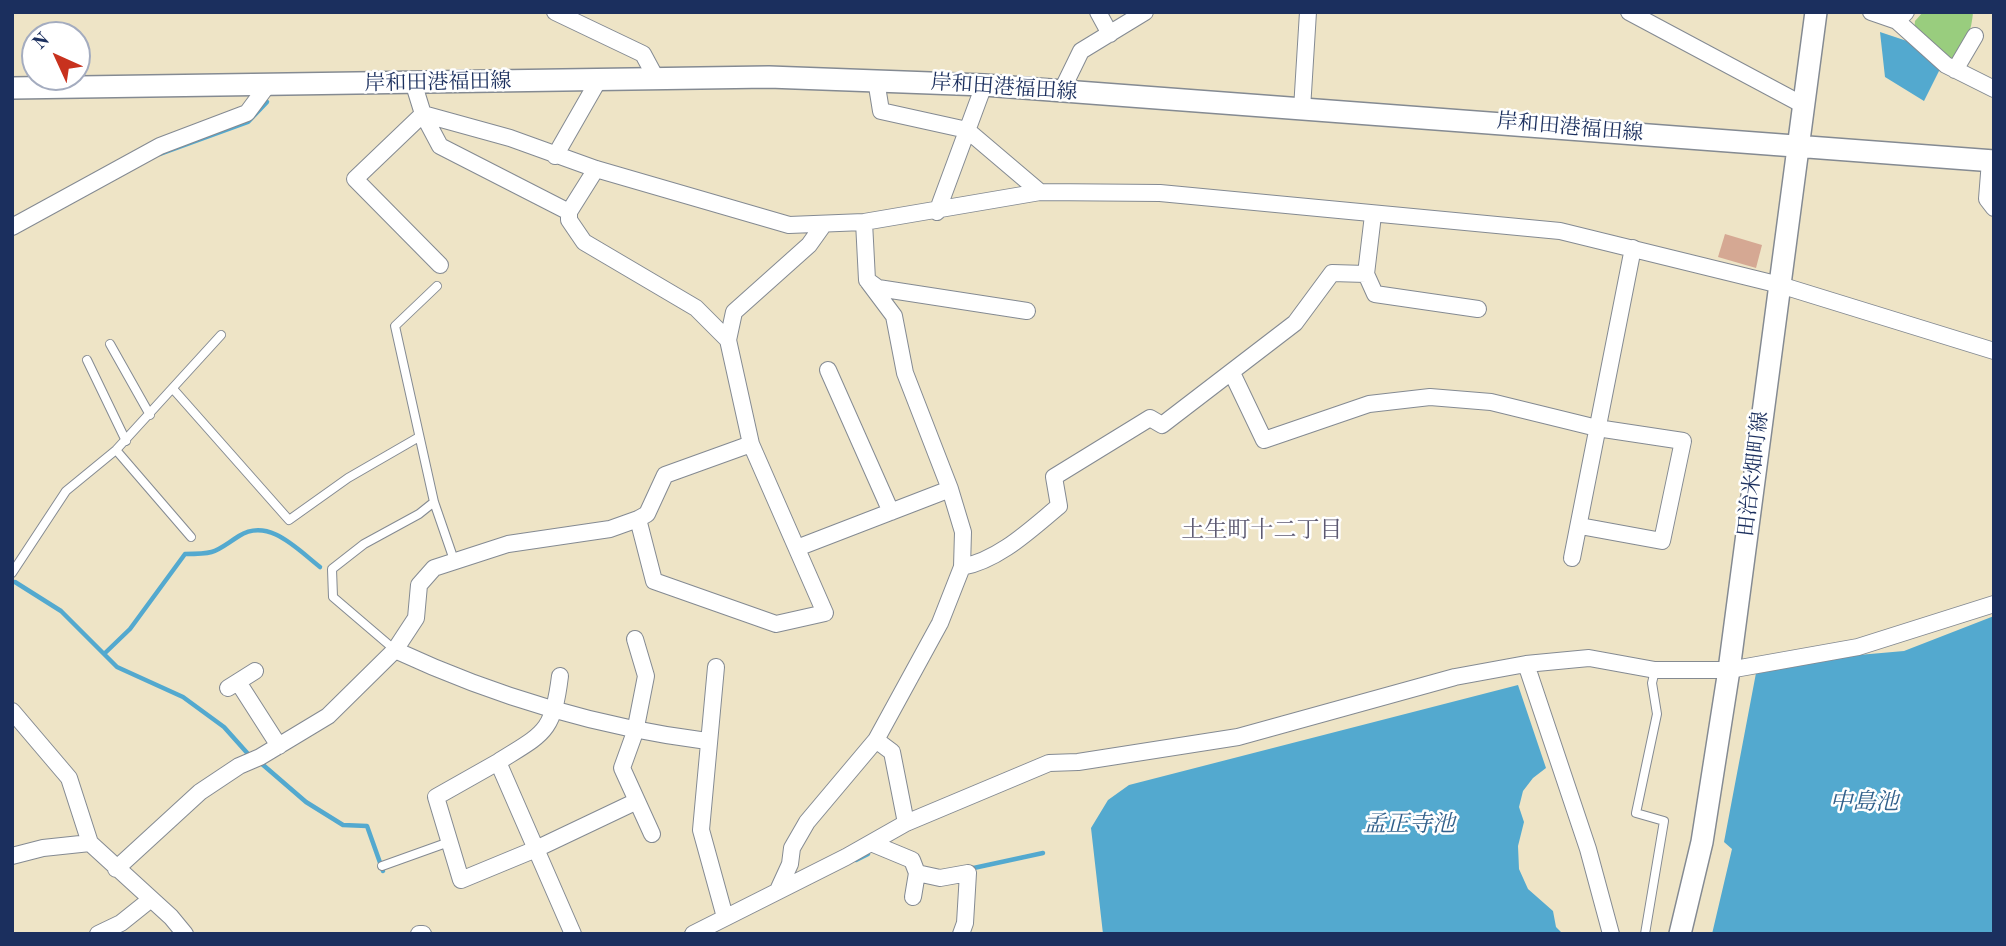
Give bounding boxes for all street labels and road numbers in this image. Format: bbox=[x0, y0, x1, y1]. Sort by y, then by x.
street label: 岸和田港福田線 bbox=[364, 69, 512, 97]
street label: 岸和田港福田線 bbox=[930, 70, 1078, 106]
street label: 岸和田港福田線 bbox=[1496, 109, 1644, 147]
street label: 田治米畑町線 bbox=[1734, 410, 1774, 538]

